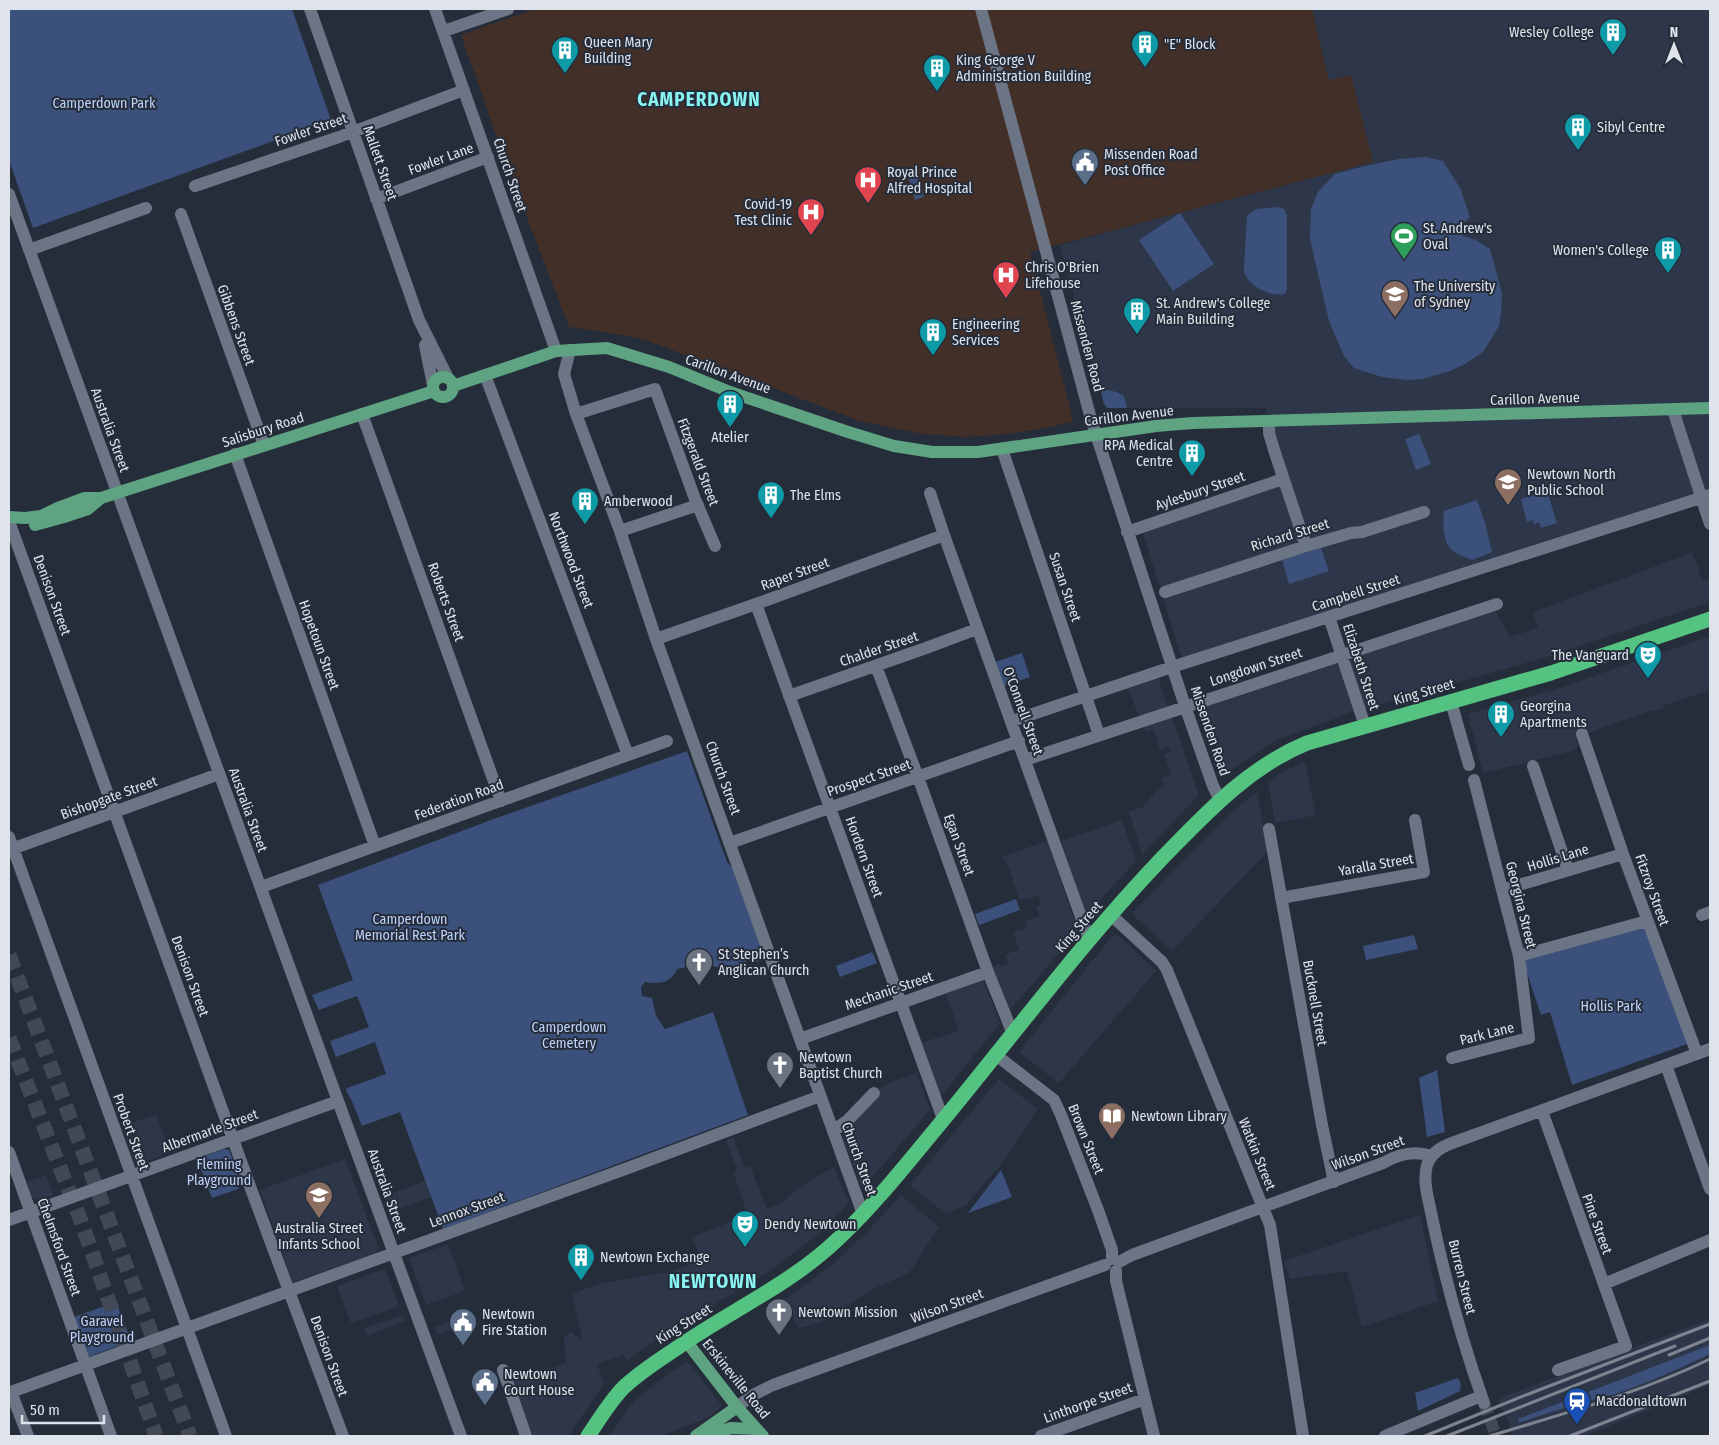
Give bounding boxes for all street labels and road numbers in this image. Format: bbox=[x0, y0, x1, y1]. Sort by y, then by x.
street label: Fowler Street bbox=[273, 110, 350, 150]
street label: Mallett Street bbox=[359, 123, 401, 203]
street label: Church Street bbox=[489, 136, 531, 215]
street label: Fowler Lane bbox=[406, 139, 476, 179]
street label: Gibbens Street bbox=[214, 282, 259, 368]
street label: Missenden Road bbox=[1067, 299, 1107, 393]
street label: Carillon Avenue bbox=[683, 351, 773, 397]
street label: Australia Street bbox=[87, 386, 133, 475]
street label: Carillon Avenue bbox=[1490, 389, 1580, 409]
street label: Carillon Avenue bbox=[1083, 402, 1175, 430]
street label: Salisbury Road bbox=[220, 409, 306, 451]
street label: Fitzgerald Street bbox=[673, 416, 723, 509]
street label: Aylesbury Street bbox=[1153, 468, 1247, 514]
street label: Northwood Street bbox=[545, 509, 597, 611]
street label: Richard Street bbox=[1249, 515, 1332, 555]
street label: Susan Street bbox=[1045, 550, 1085, 624]
street label: Denison Street bbox=[30, 552, 75, 638]
street label: Raper Street bbox=[759, 554, 832, 594]
street label: Roberts Street bbox=[424, 560, 468, 644]
street label: Campbell Street bbox=[1310, 571, 1403, 615]
street label: Hopetoun Street bbox=[295, 598, 343, 693]
street label: Elizabeth Street bbox=[1339, 622, 1383, 713]
street label: Chalder Street bbox=[838, 628, 921, 670]
street label: Longdown Street bbox=[1208, 644, 1305, 690]
street label: O'Connell Street bbox=[999, 665, 1047, 758]
street label: King Street bbox=[1392, 675, 1457, 709]
street label: Missenden Road bbox=[1187, 684, 1233, 778]
street label: Church Street bbox=[702, 739, 744, 818]
street label: Prospect Street bbox=[825, 756, 914, 800]
street label: Australia Street bbox=[225, 766, 271, 855]
street label: Bishopgate Street bbox=[58, 773, 160, 823]
street label: Federation Road bbox=[412, 776, 506, 824]
street label: Egan Street bbox=[940, 812, 978, 879]
street label: Hordern Street bbox=[842, 814, 887, 900]
street label: Hollis Lane bbox=[1525, 841, 1591, 875]
street label: Yaralla Street bbox=[1337, 850, 1415, 880]
street label: Fitzroy Street bbox=[1631, 852, 1673, 929]
street label: Georgina Street bbox=[1502, 860, 1540, 951]
street label: King Street bbox=[1052, 897, 1106, 956]
street label: Denison Street bbox=[168, 933, 213, 1019]
street label: Bucknell Street bbox=[1299, 959, 1331, 1048]
street label: Mechanic Street bbox=[843, 968, 936, 1014]
street label: Park Lane bbox=[1458, 1019, 1516, 1049]
street label: Probert Street bbox=[109, 1091, 153, 1173]
street label: Brown Street bbox=[1064, 1102, 1108, 1177]
street label: Albermarle Street bbox=[160, 1106, 261, 1156]
street label: Watkin Street bbox=[1235, 1115, 1279, 1193]
street label: Church Street bbox=[838, 1120, 880, 1199]
street label: Wilson Street bbox=[1329, 1132, 1407, 1174]
street label: Australia Street bbox=[364, 1147, 410, 1236]
street label: Lennox Street bbox=[427, 1188, 507, 1231]
street label: Pine Street bbox=[1578, 1192, 1616, 1257]
street label: Chelmsford Street bbox=[33, 1196, 85, 1299]
street label: Burren Street bbox=[1445, 1238, 1480, 1317]
street label: Wilson Street bbox=[908, 1285, 986, 1327]
street label: King Street bbox=[653, 1300, 715, 1348]
street label: Denison Street bbox=[307, 1313, 352, 1399]
street label: Erskineville Road bbox=[699, 1336, 773, 1422]
street label: Linthorpe Street bbox=[1041, 1379, 1135, 1427]

